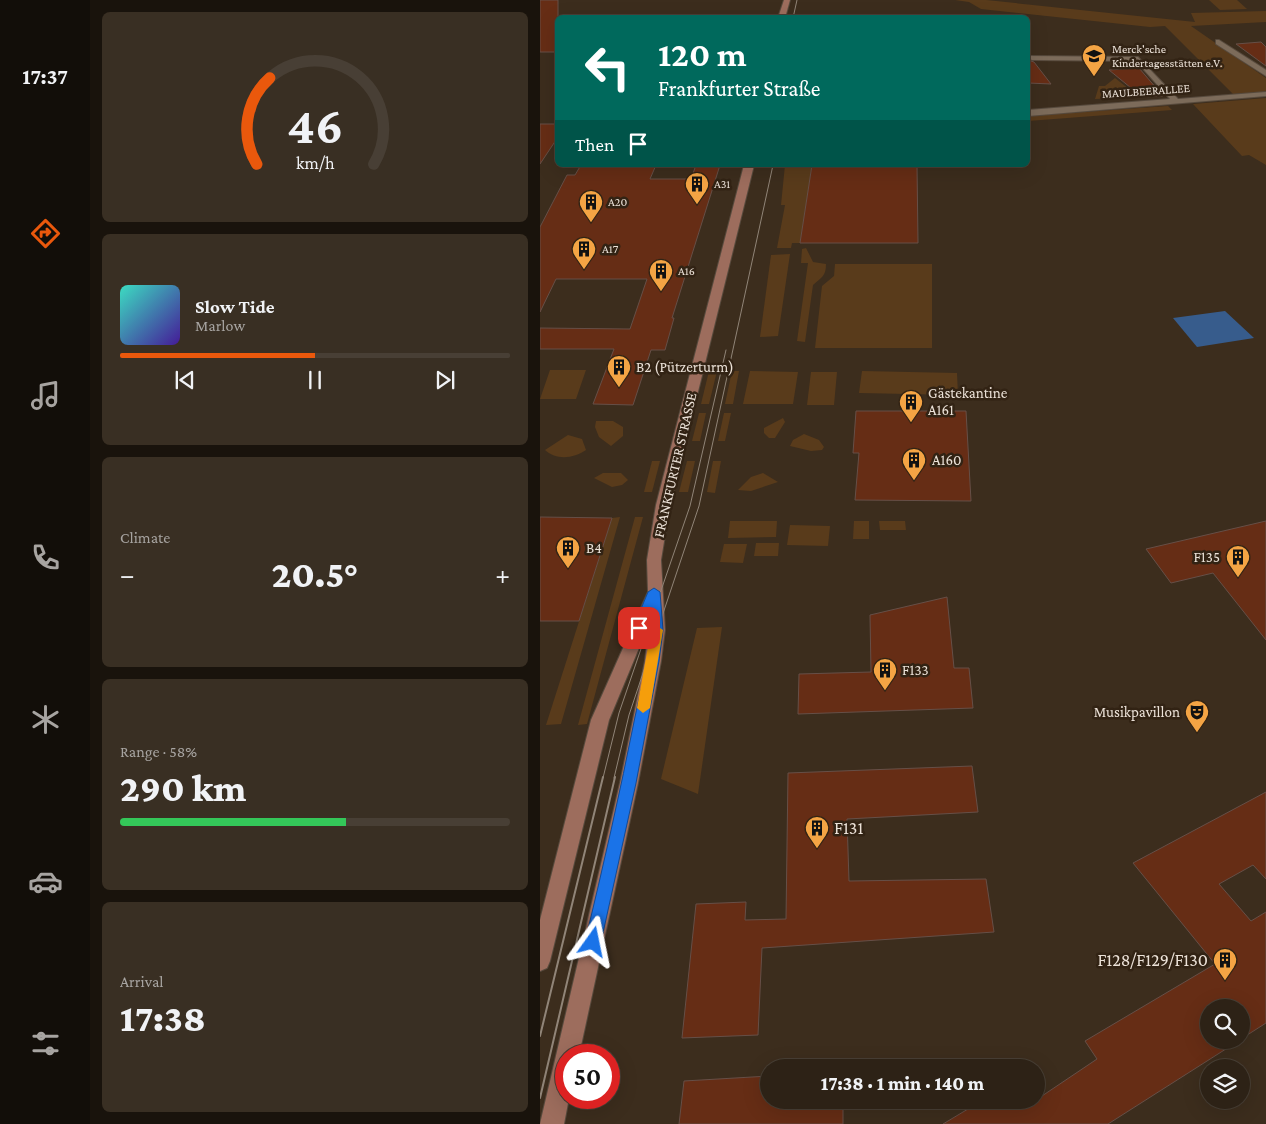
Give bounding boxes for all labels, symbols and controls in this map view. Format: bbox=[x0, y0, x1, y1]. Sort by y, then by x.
icon: left bbox=[575, 35, 640, 100]
text: 120 m bbox=[658, 35, 747, 74]
place label: Merck'sche Kindertagesstätten e.V. bbox=[1112, 42, 1223, 70]
school or university icon: Merck'sche Kindertagesstätten e.V. bbox=[1081, 43, 1107, 77]
text: 17:37 bbox=[22, 64, 68, 89]
text: Frankfurter Straße bbox=[658, 76, 820, 101]
street label: MAULBEERALLEE bbox=[1102, 81, 1191, 101]
text: 46 bbox=[287, 96, 343, 154]
icon: arrive bbox=[624, 130, 652, 158]
text: Then bbox=[575, 134, 614, 155]
text: km/h bbox=[296, 153, 335, 173]
building icon: A31 bbox=[684, 171, 710, 205]
place label: A31 bbox=[714, 177, 730, 191]
building icon: A20 bbox=[578, 189, 604, 223]
place label: A20 bbox=[608, 195, 628, 209]
icon: directions bbox=[28, 216, 63, 251]
building icon: A17 bbox=[571, 236, 597, 270]
place label: A17 bbox=[602, 242, 619, 256]
building icon: A16 bbox=[648, 258, 674, 292]
place label: A16 bbox=[678, 264, 695, 278]
text: Slow Tide bbox=[195, 296, 275, 317]
text: Marlow bbox=[195, 317, 245, 334]
building icon: B2 (Pützerturm) bbox=[606, 354, 632, 388]
place label: B2 (Pützerturm) bbox=[636, 359, 734, 376]
icon: previous bbox=[171, 366, 199, 394]
icon: pause bbox=[301, 366, 329, 394]
icon: next bbox=[431, 366, 459, 394]
icon: music bbox=[28, 378, 63, 413]
place label: Gästekantine A161 bbox=[928, 385, 1008, 418]
building icon: Gästekantine A161 bbox=[898, 389, 924, 423]
street label: FRANKFURTER STRASSE bbox=[651, 391, 699, 539]
building icon: A160 bbox=[901, 447, 927, 481]
place label: A160 bbox=[932, 452, 962, 468]
text: Climate bbox=[120, 529, 170, 546]
building icon: B4 bbox=[555, 535, 581, 569]
icon: phone bbox=[28, 540, 63, 575]
place label: B4 bbox=[586, 540, 602, 556]
building icon: F135 bbox=[1225, 544, 1251, 578]
place label: F135 bbox=[1193, 549, 1220, 565]
text: 20.5° bbox=[271, 553, 359, 595]
text: − bbox=[120, 559, 135, 590]
text: + bbox=[495, 559, 510, 590]
pin bbox=[618, 607, 660, 649]
icon: arrive bbox=[625, 614, 653, 642]
building icon: F133 bbox=[872, 657, 898, 691]
place label: F133 bbox=[902, 662, 929, 678]
theatre icon: Musikpavillon bbox=[1184, 699, 1210, 733]
icon: climate bbox=[28, 702, 63, 737]
place label: Musikpavillon bbox=[1094, 704, 1180, 721]
text: Range · 58% bbox=[120, 743, 197, 760]
text: 290 km bbox=[120, 767, 246, 809]
building icon: F131 bbox=[804, 815, 830, 849]
place label: F131 bbox=[834, 818, 863, 838]
icon: car bbox=[28, 864, 63, 899]
position arrow bbox=[566, 915, 618, 967]
building icon: F128/F129/F130 bbox=[1212, 947, 1238, 981]
place label: F128/F129/F130 bbox=[1097, 950, 1208, 970]
text: Arrival bbox=[120, 973, 164, 990]
text: 17:38 bbox=[120, 997, 206, 1039]
map controls bbox=[1200, 999, 1250, 1109]
button: search bbox=[1200, 999, 1250, 1049]
icon: filters bbox=[28, 1026, 63, 1061]
speed limit sign: 50 bbox=[555, 1044, 620, 1109]
button: layers bbox=[1200, 1059, 1250, 1109]
text: 17:38 · 1 min · 140 m bbox=[821, 1073, 984, 1094]

